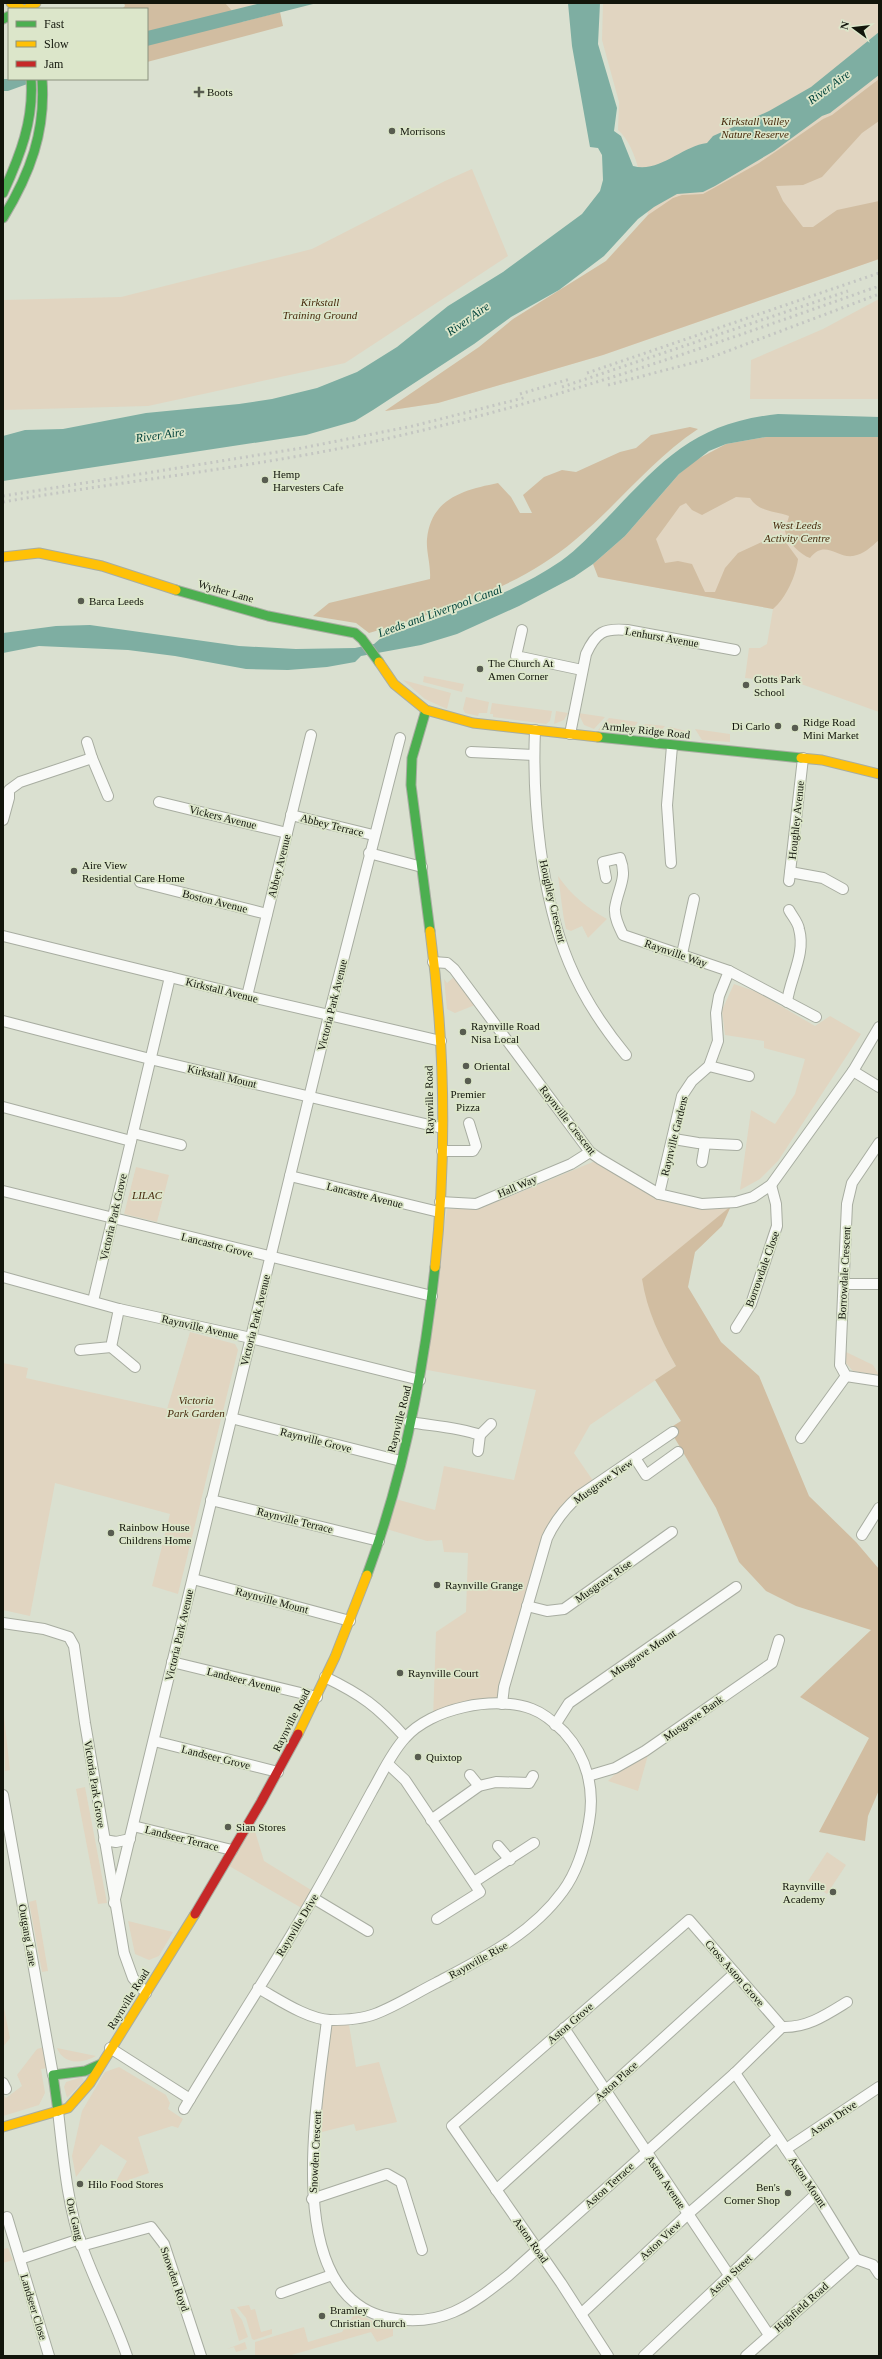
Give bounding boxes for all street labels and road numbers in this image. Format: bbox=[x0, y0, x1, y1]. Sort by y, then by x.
street label: Wyther Lane bbox=[197, 577, 255, 605]
street label: Lenhurst Avenue bbox=[624, 625, 700, 649]
street label: Armley Ridge Road bbox=[601, 719, 691, 741]
street label: Houghley Avenue bbox=[786, 780, 806, 860]
street label: Vickers Avenue bbox=[188, 803, 258, 831]
street label: Abbey Terrace bbox=[299, 811, 365, 839]
street label: Abbey Avenue bbox=[265, 833, 293, 899]
street label: Houghley Crescent bbox=[538, 858, 568, 944]
street label: Boston Avenue bbox=[181, 887, 249, 915]
street label: Raynville Way bbox=[643, 937, 709, 969]
street label: Victoria Park Avenue bbox=[315, 958, 349, 1052]
street label: Kirkstall Avenue bbox=[185, 975, 259, 1005]
street label: Kirkstall Mount bbox=[186, 1062, 258, 1090]
street label: Raynville Road bbox=[422, 1065, 436, 1134]
street label: Raynville Crescent bbox=[537, 1083, 599, 1157]
street label: Raynville Gardens bbox=[658, 1095, 690, 1177]
street label: Victoria Park Grove bbox=[97, 1172, 129, 1261]
street label: Hall Way bbox=[496, 1172, 539, 1200]
street label: Lancastre Avenue bbox=[326, 1180, 405, 1210]
street label: Borrowdale Crescent bbox=[836, 1226, 852, 1320]
street label: Borrowdale Close bbox=[743, 1229, 781, 1309]
street label: Lancastre Grove bbox=[180, 1230, 254, 1260]
street label: Victoria Park Avenue bbox=[238, 1273, 272, 1367]
street label: Raynville Avenue bbox=[160, 1312, 240, 1342]
street label: Raynville Road bbox=[385, 1384, 413, 1454]
street label: Raynville Grove bbox=[279, 1425, 353, 1455]
street label: Musgrave View bbox=[571, 1456, 635, 1506]
street label: Raynville Terrace bbox=[256, 1505, 334, 1535]
street label: Musgrave Rise bbox=[572, 1557, 634, 1605]
street label: Raynville Mount bbox=[234, 1585, 310, 1615]
street label: Victoria Park Avenue bbox=[163, 1588, 195, 1682]
street label: Musgrave Mount bbox=[608, 1627, 678, 1679]
street label: Landseer Avenue bbox=[206, 1665, 282, 1695]
street label: Raynville Road bbox=[270, 1686, 312, 1753]
street label: Musgrave Bank bbox=[661, 1693, 726, 1743]
street label: Victoria Park Grove bbox=[82, 1739, 108, 1829]
street label: Landseer Grove bbox=[180, 1743, 252, 1771]
street label: Landseer Terrace bbox=[144, 1823, 220, 1853]
street label: Raynville Drive bbox=[274, 1892, 320, 1958]
street label: Outgang Lane bbox=[17, 1903, 39, 1967]
street label: Cross Aston Grove bbox=[703, 1937, 767, 2009]
street label: Raynville Rise bbox=[447, 1939, 509, 1981]
street label: Raynville Road bbox=[105, 1966, 152, 2031]
street label: Aston Grove bbox=[545, 2000, 595, 2046]
street label: Aston Place bbox=[592, 2059, 640, 2103]
street label: Aston Drive bbox=[807, 2098, 859, 2138]
street label: Snowden Crescent bbox=[307, 2111, 323, 2193]
street label: Aston Avenue bbox=[644, 2153, 688, 2211]
street label: Aston Mount bbox=[787, 2154, 829, 2210]
street label: Aston Terrace bbox=[582, 2160, 636, 2210]
street label: Out Gang bbox=[64, 2197, 86, 2242]
street label: Aston Road bbox=[511, 2215, 551, 2265]
street label: Aston View bbox=[637, 2218, 683, 2262]
street label: Snowden Royd bbox=[158, 2245, 192, 2313]
street label: Aston Street bbox=[706, 2252, 754, 2298]
street label: Landseer Close bbox=[18, 2273, 50, 2341]
street label: Highfield Road bbox=[772, 2279, 831, 2334]

